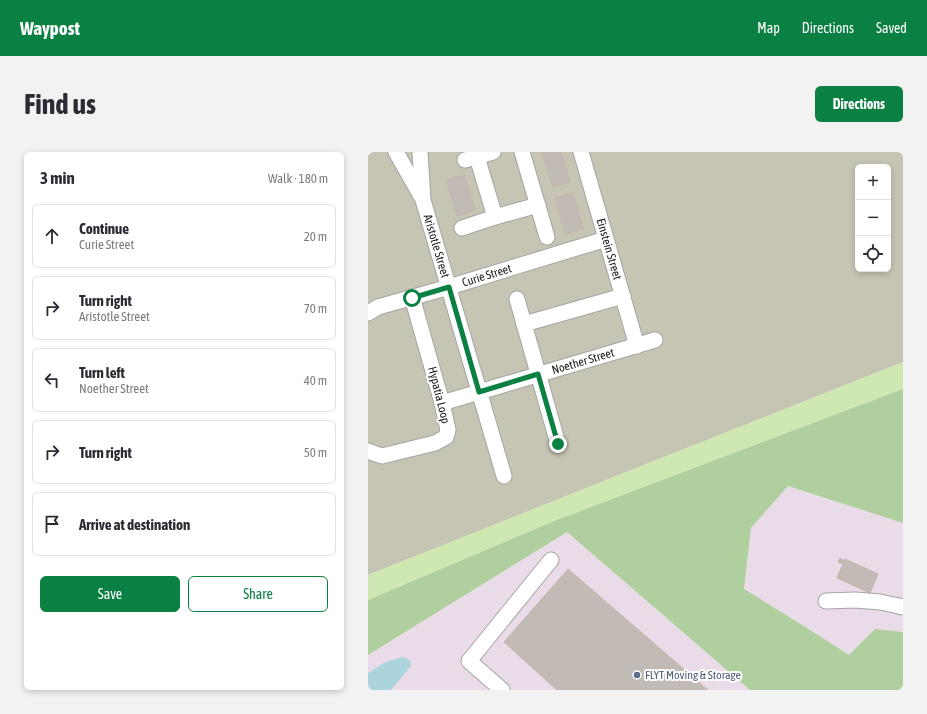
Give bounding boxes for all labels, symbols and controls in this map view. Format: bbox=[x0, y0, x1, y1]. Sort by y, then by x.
text: Waypost bbox=[20, 17, 80, 39]
text: Map bbox=[757, 20, 780, 36]
text: Directions bbox=[802, 20, 854, 36]
text: Saved bbox=[876, 20, 907, 36]
button: Directions bbox=[815, 86, 903, 122]
text: Find us bbox=[24, 88, 96, 120]
map controls bbox=[855, 164, 891, 272]
button: + bbox=[855, 164, 891, 200]
text: 3 min bbox=[40, 168, 75, 188]
text: Walk · 180 m bbox=[268, 171, 328, 186]
button: − bbox=[855, 200, 891, 236]
street label: Aristotle Street bbox=[421, 213, 453, 280]
street label: Einstein Street bbox=[593, 217, 625, 282]
text: Continue bbox=[79, 220, 129, 237]
icon: ahead bbox=[41, 225, 63, 247]
text: 20 m bbox=[304, 229, 327, 244]
button: locate bbox=[855, 236, 891, 272]
text: Curie Street bbox=[79, 237, 134, 252]
street label: Curie Street bbox=[460, 261, 514, 290]
route start bbox=[403, 289, 421, 307]
text: Turn right bbox=[79, 292, 132, 309]
icon: right bbox=[41, 297, 63, 319]
text: 70 m bbox=[304, 301, 327, 316]
text: Aristotle Street bbox=[79, 309, 150, 324]
street label: Noether Street bbox=[550, 345, 616, 377]
text: Turn left bbox=[79, 364, 125, 381]
street label: Hypatia Loop bbox=[425, 365, 453, 425]
icon: left bbox=[41, 369, 63, 391]
text: 40 m bbox=[304, 373, 327, 388]
text: Noether Street bbox=[79, 381, 149, 396]
route end bbox=[549, 435, 567, 453]
icon: right bbox=[41, 441, 63, 463]
text: Turn right bbox=[79, 444, 132, 461]
text: 50 m bbox=[304, 445, 327, 460]
icon: arrive bbox=[41, 513, 63, 535]
text: Arrive at destination bbox=[79, 516, 190, 533]
button: Save bbox=[40, 576, 180, 612]
button: Share bbox=[188, 576, 328, 612]
place label: FLYT Moving & Storage bbox=[645, 668, 741, 682]
marker: FLYT Moving & Storage bbox=[632, 670, 642, 680]

